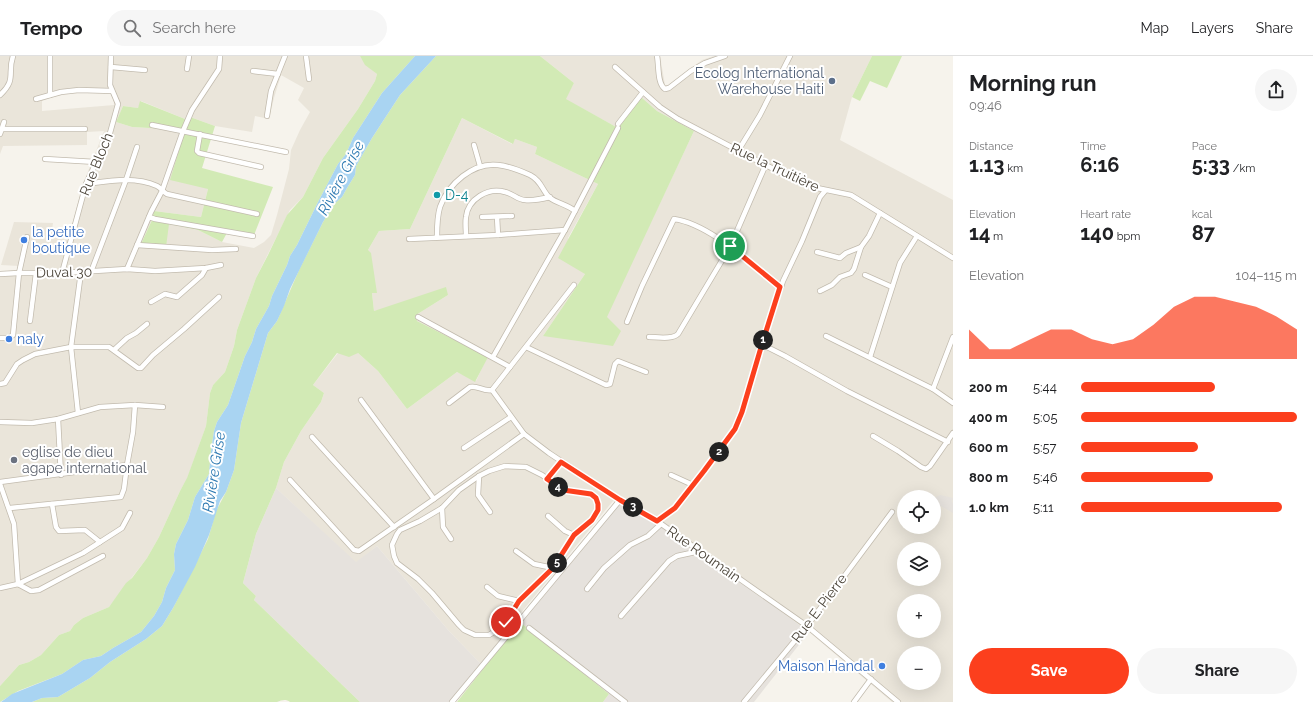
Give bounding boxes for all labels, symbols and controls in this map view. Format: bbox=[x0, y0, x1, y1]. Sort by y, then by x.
search box bbox=[107, 10, 387, 46]
text: Tempo bbox=[20, 17, 83, 39]
icon: search bbox=[121, 17, 143, 39]
text: Search here bbox=[153, 19, 236, 37]
text: Map bbox=[1141, 20, 1169, 36]
text: Layers bbox=[1191, 20, 1234, 36]
text: Share bbox=[1256, 20, 1293, 36]
place label: Ecolog International Warehouse Haiti bbox=[695, 65, 824, 97]
button: share bbox=[1255, 69, 1297, 111]
text: Morning run bbox=[969, 70, 1097, 96]
marker: Ecolog International Warehouse Haiti bbox=[827, 76, 837, 86]
text: 09:46 bbox=[969, 98, 1002, 113]
street label: Rue Bloch bbox=[76, 130, 116, 198]
water label: Rivière Grise bbox=[314, 138, 368, 218]
street label: Rue la Truitière bbox=[728, 139, 822, 195]
text: Distance bbox=[969, 140, 1013, 153]
text: Time bbox=[1080, 140, 1106, 153]
text: Pace bbox=[1192, 140, 1217, 153]
text: 1.13 bbox=[969, 153, 1004, 177]
text: 6:16 bbox=[1080, 153, 1119, 177]
text: 5:33 bbox=[1192, 153, 1230, 177]
text: km bbox=[1004, 162, 1023, 175]
text: /km bbox=[1230, 162, 1255, 175]
place label: D-4 bbox=[445, 187, 469, 203]
marker: D-4 bbox=[432, 190, 442, 200]
text: Elevation bbox=[969, 208, 1016, 221]
text: Heart rate bbox=[1080, 208, 1131, 221]
text: kcal bbox=[1192, 208, 1212, 221]
text: 14 bbox=[969, 221, 990, 245]
text: 140 bbox=[1080, 221, 1114, 245]
text: 87 bbox=[1192, 221, 1215, 245]
place label: la petite boutique bbox=[32, 224, 90, 256]
pin bbox=[713, 229, 747, 263]
text: m bbox=[990, 230, 1003, 243]
text: bpm bbox=[1114, 230, 1140, 243]
marker: la petite boutique bbox=[19, 235, 29, 245]
icon: arrive bbox=[719, 235, 741, 257]
street label: Duval 30 bbox=[36, 264, 92, 280]
text: Elevation bbox=[969, 268, 1024, 283]
text: 104–115 m bbox=[1236, 268, 1297, 283]
pin: 1 bbox=[753, 330, 773, 350]
place label: naly bbox=[17, 331, 44, 347]
text: 1 bbox=[760, 333, 766, 346]
marker: naly bbox=[4, 334, 14, 344]
text: 200 m bbox=[969, 380, 1008, 395]
text: 5:44 bbox=[1033, 380, 1057, 395]
text: 400 m bbox=[969, 410, 1008, 425]
text: 5:05 bbox=[1033, 410, 1058, 425]
water label: Rivière Grise bbox=[199, 430, 229, 514]
text: 600 m bbox=[969, 440, 1008, 455]
text: 5:57 bbox=[1033, 440, 1057, 455]
pin: 2 bbox=[709, 442, 729, 462]
place label: eglise de dieu agape international bbox=[22, 444, 147, 476]
text: 2 bbox=[716, 445, 722, 458]
marker: eglise de dieu agape international bbox=[9, 455, 19, 465]
text: 800 m bbox=[969, 470, 1008, 485]
text: 5:46 bbox=[1033, 470, 1057, 485]
pin: 4 bbox=[548, 477, 568, 497]
text: 4 bbox=[555, 480, 561, 493]
map controls bbox=[897, 490, 941, 690]
button: locate bbox=[897, 490, 941, 534]
pin: 3 bbox=[623, 497, 643, 517]
text: 3 bbox=[630, 500, 636, 513]
text: 1.0 km bbox=[969, 500, 1009, 515]
text: 5:11 bbox=[1033, 500, 1054, 515]
street label: Rue Roumain bbox=[664, 523, 744, 585]
button: layers bbox=[897, 542, 941, 586]
pin: 5 bbox=[547, 553, 567, 573]
text: 5 bbox=[554, 556, 560, 569]
street label: Rue E. Pierre bbox=[788, 571, 850, 645]
button: + bbox=[897, 594, 941, 638]
pin bbox=[489, 605, 523, 639]
icon: check bbox=[495, 611, 517, 633]
button: − bbox=[897, 646, 941, 690]
button: Save bbox=[969, 648, 1129, 694]
button: Share bbox=[1137, 648, 1297, 694]
place label: Maison Handal bbox=[778, 658, 874, 674]
marker: Maison Handal bbox=[877, 661, 887, 671]

